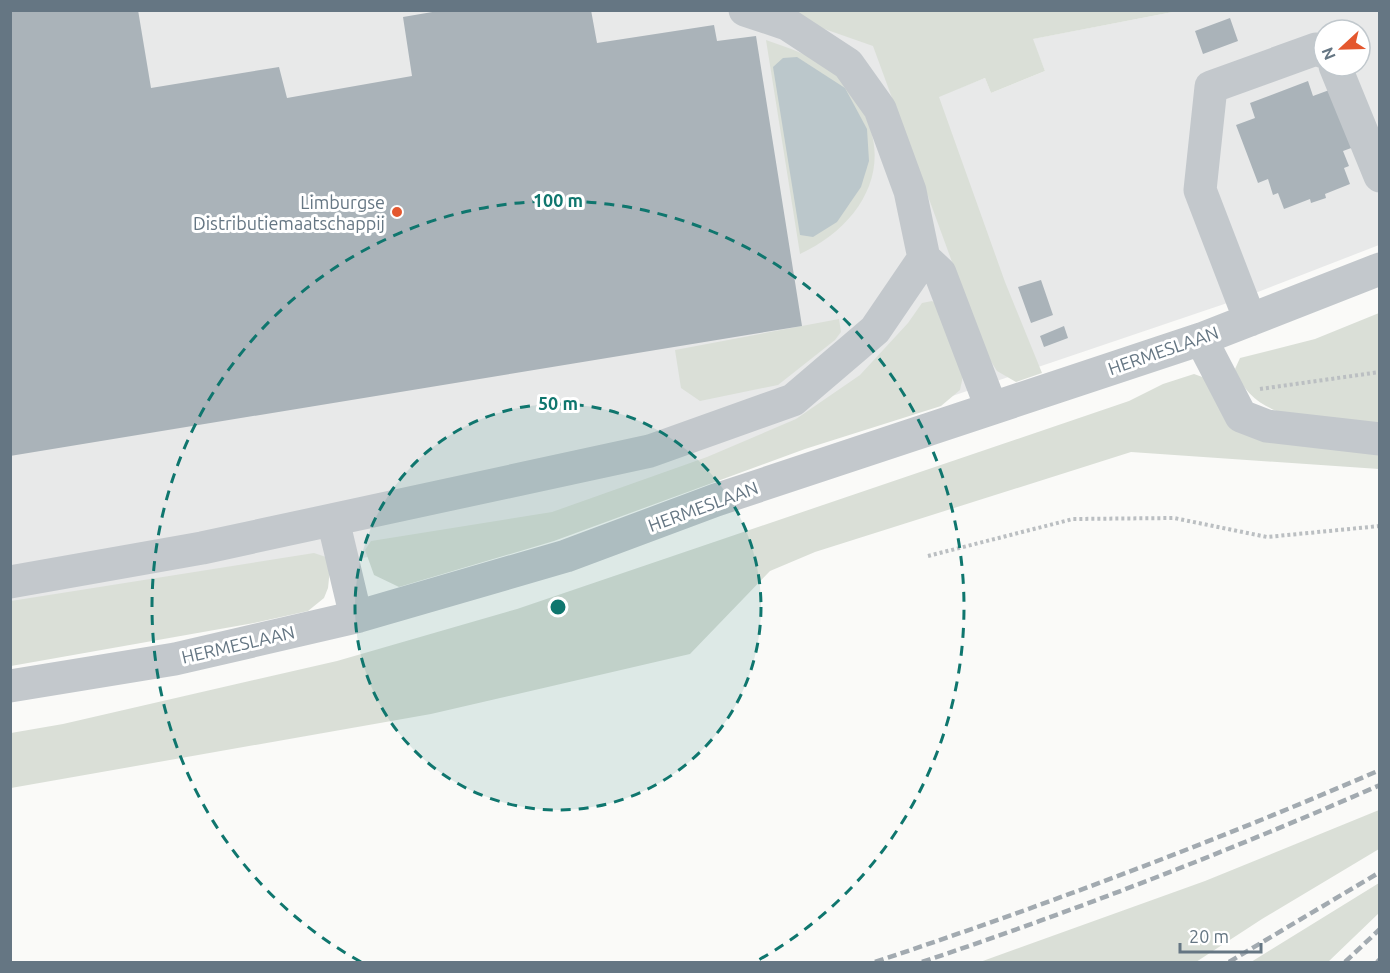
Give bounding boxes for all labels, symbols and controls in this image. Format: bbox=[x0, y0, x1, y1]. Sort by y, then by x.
north arrow bbox=[1312, 18, 1372, 78]
text: N bbox=[1318, 45, 1339, 63]
text: 100 m bbox=[533, 190, 583, 210]
place label: Limburgse Distributiemaatschappij bbox=[193, 192, 385, 233]
marker: Limburgse Distributiemaatschappij bbox=[390, 205, 404, 219]
street label: HERMESLAAN bbox=[1105, 322, 1221, 378]
text: 50 m bbox=[538, 393, 578, 413]
street label: HERMESLAAN bbox=[645, 477, 761, 535]
centre of rings bbox=[548, 597, 568, 617]
street label: HERMESLAAN bbox=[179, 621, 297, 667]
scale bar bbox=[1180, 916, 1261, 954]
text: 20 m bbox=[1189, 926, 1229, 946]

